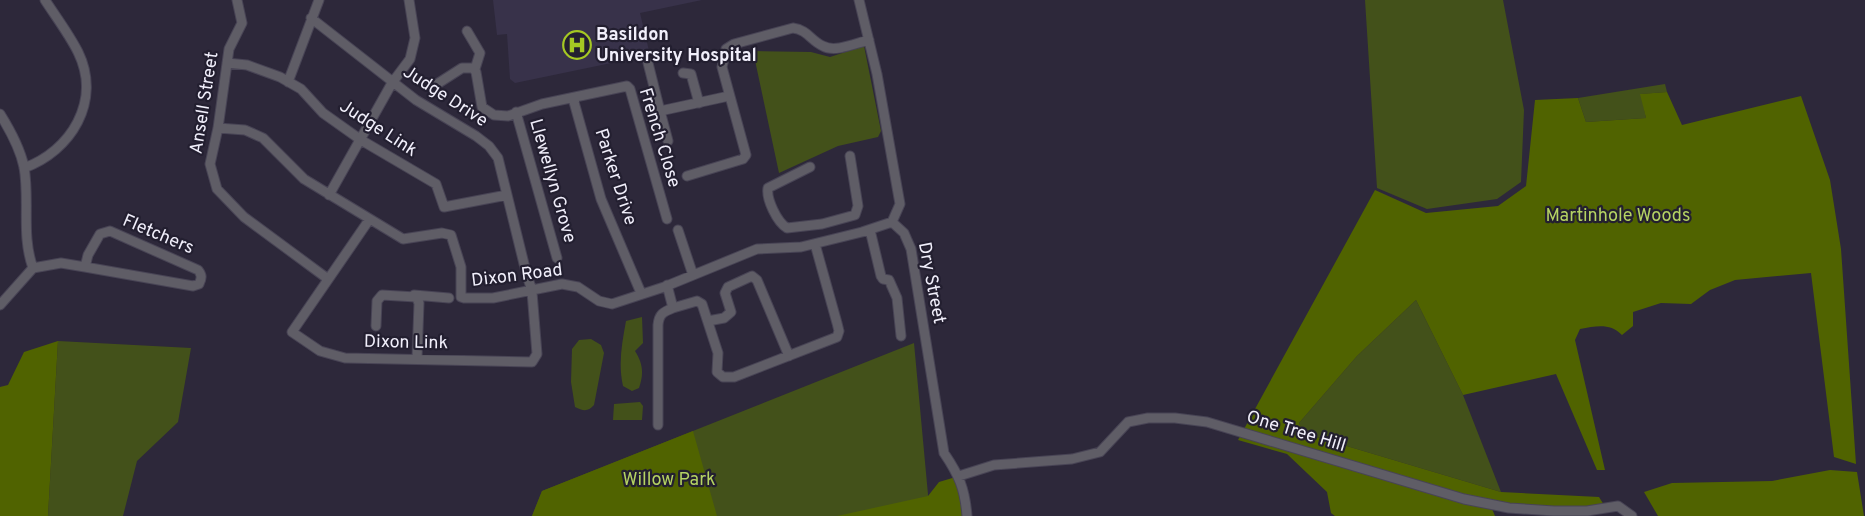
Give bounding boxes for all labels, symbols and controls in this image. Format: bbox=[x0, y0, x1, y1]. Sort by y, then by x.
place label: Basildon University Hospital bbox=[596, 24, 757, 68]
hospital icon: Basildon University Hospital bbox=[562, 30, 592, 60]
street label: Ansell Street bbox=[186, 50, 224, 156]
street label: Judge Drive bbox=[398, 61, 492, 133]
street label: French Close bbox=[633, 85, 685, 191]
street label: Judge Link bbox=[335, 95, 421, 163]
street label: Llewellyn Grove bbox=[523, 116, 581, 246]
street label: Parker Drive bbox=[589, 126, 641, 228]
park label: Martinhole Woods bbox=[1546, 205, 1690, 228]
street label: Fletchers bbox=[119, 210, 197, 260]
street label: Dry Street bbox=[912, 240, 950, 326]
street label: Dixon Road bbox=[470, 259, 564, 293]
street label: Dixon Link bbox=[364, 331, 448, 355]
street label: One Tree Hill bbox=[1243, 406, 1349, 458]
park label: Willow Park bbox=[622, 469, 716, 492]

